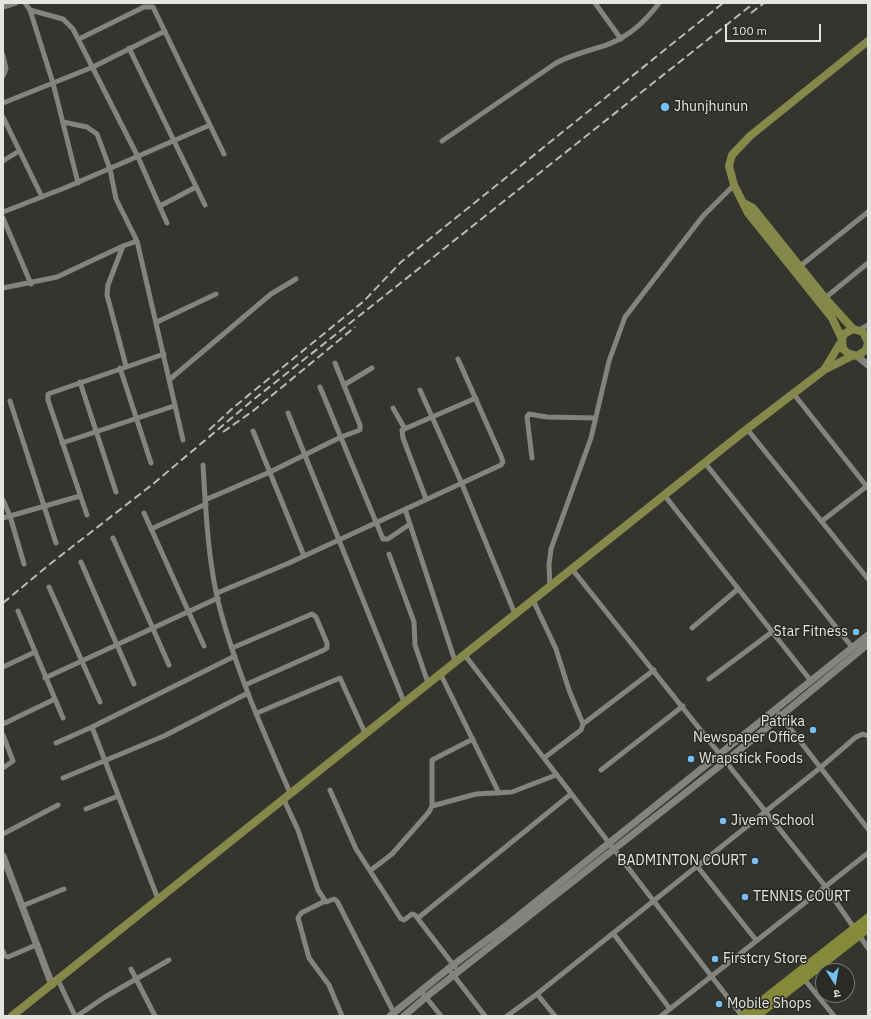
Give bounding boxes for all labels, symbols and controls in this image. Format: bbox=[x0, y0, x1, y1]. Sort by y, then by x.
scale bar bbox=[727, 16, 823, 42]
text: 100 m bbox=[732, 23, 767, 38]
place label: Jhunjhunun bbox=[674, 99, 748, 115]
marker: Jhunjhunun bbox=[659, 101, 671, 113]
place label: Star Fitness bbox=[774, 624, 848, 640]
marker: Star Fitness bbox=[851, 627, 861, 637]
place label: Patrika Newspaper Office bbox=[693, 714, 805, 746]
marker: Patrika Newspaper Office bbox=[808, 725, 818, 735]
place label: Wrapstick Foods bbox=[699, 751, 803, 767]
marker: Wrapstick Foods bbox=[686, 754, 696, 764]
place label: Jivem School bbox=[731, 813, 814, 829]
marker: Jivem School bbox=[718, 816, 728, 826]
place label: BADMINTON COURT bbox=[617, 853, 747, 869]
marker: BADMINTON COURT bbox=[750, 856, 760, 866]
place label: TENNIS COURT bbox=[753, 889, 851, 905]
marker: TENNIS COURT bbox=[740, 892, 750, 902]
place label: Firstcry Store bbox=[723, 951, 807, 967]
marker: Firstcry Store bbox=[710, 954, 720, 964]
north arrow bbox=[815, 963, 855, 1003]
text: उ bbox=[833, 986, 842, 1001]
place label: Mobile Shops bbox=[727, 996, 811, 1012]
marker: Mobile Shops bbox=[714, 999, 724, 1009]

